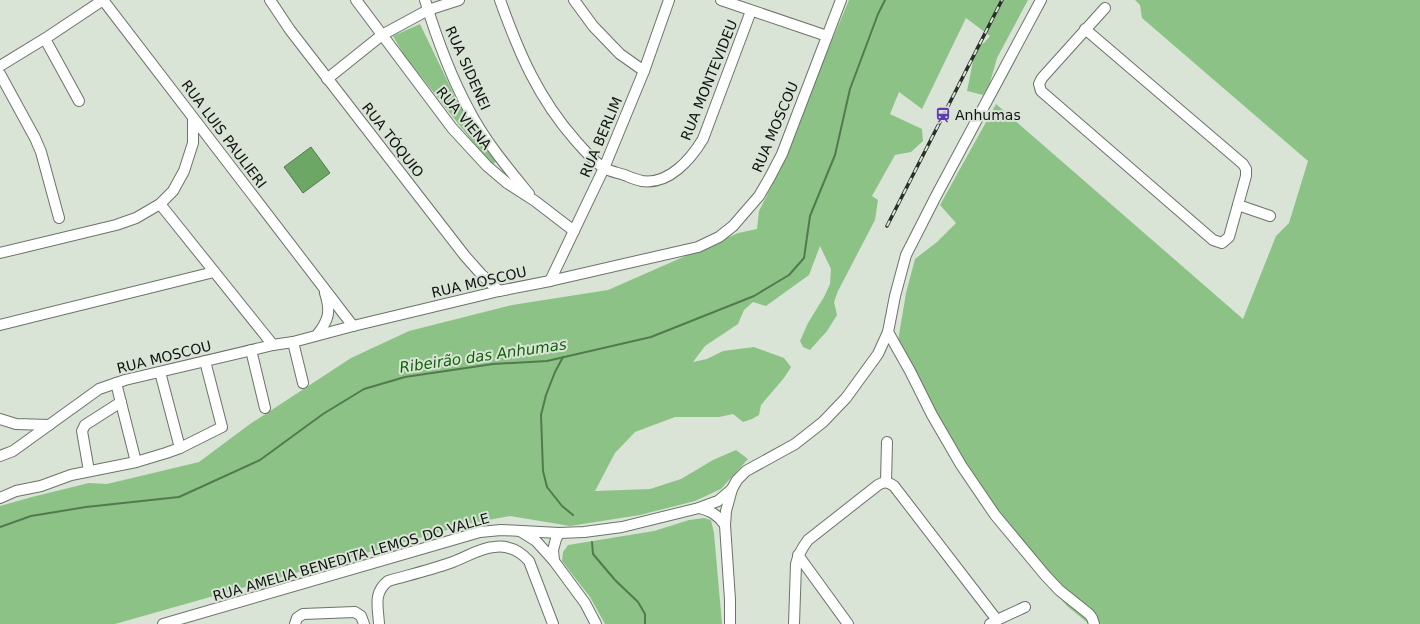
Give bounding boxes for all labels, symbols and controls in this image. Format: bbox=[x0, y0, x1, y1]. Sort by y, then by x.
street label: RUA MONTEVIDEU bbox=[678, 17, 740, 143]
street label: RUA SIDENEI bbox=[442, 24, 494, 112]
street label: RUA LUIS PAULIERI bbox=[178, 77, 270, 191]
street label: RUA MOSCOU bbox=[749, 79, 801, 175]
street label: RUA VIENA bbox=[433, 84, 495, 153]
street label: RUA BERLIM bbox=[577, 94, 625, 180]
street label: RUA TÓQUIO bbox=[359, 99, 428, 180]
station icon: Anhumas bbox=[934, 106, 952, 124]
place label: Anhumas bbox=[955, 107, 1021, 123]
street label: RUA MOSCOU bbox=[430, 263, 528, 301]
water label: Ribeirão das Anhumas bbox=[398, 335, 568, 377]
street label: RUA MOSCOU bbox=[115, 338, 213, 376]
street label: RUA AMELIA BENEDITA LEMOS DO VALLE bbox=[211, 510, 491, 604]

